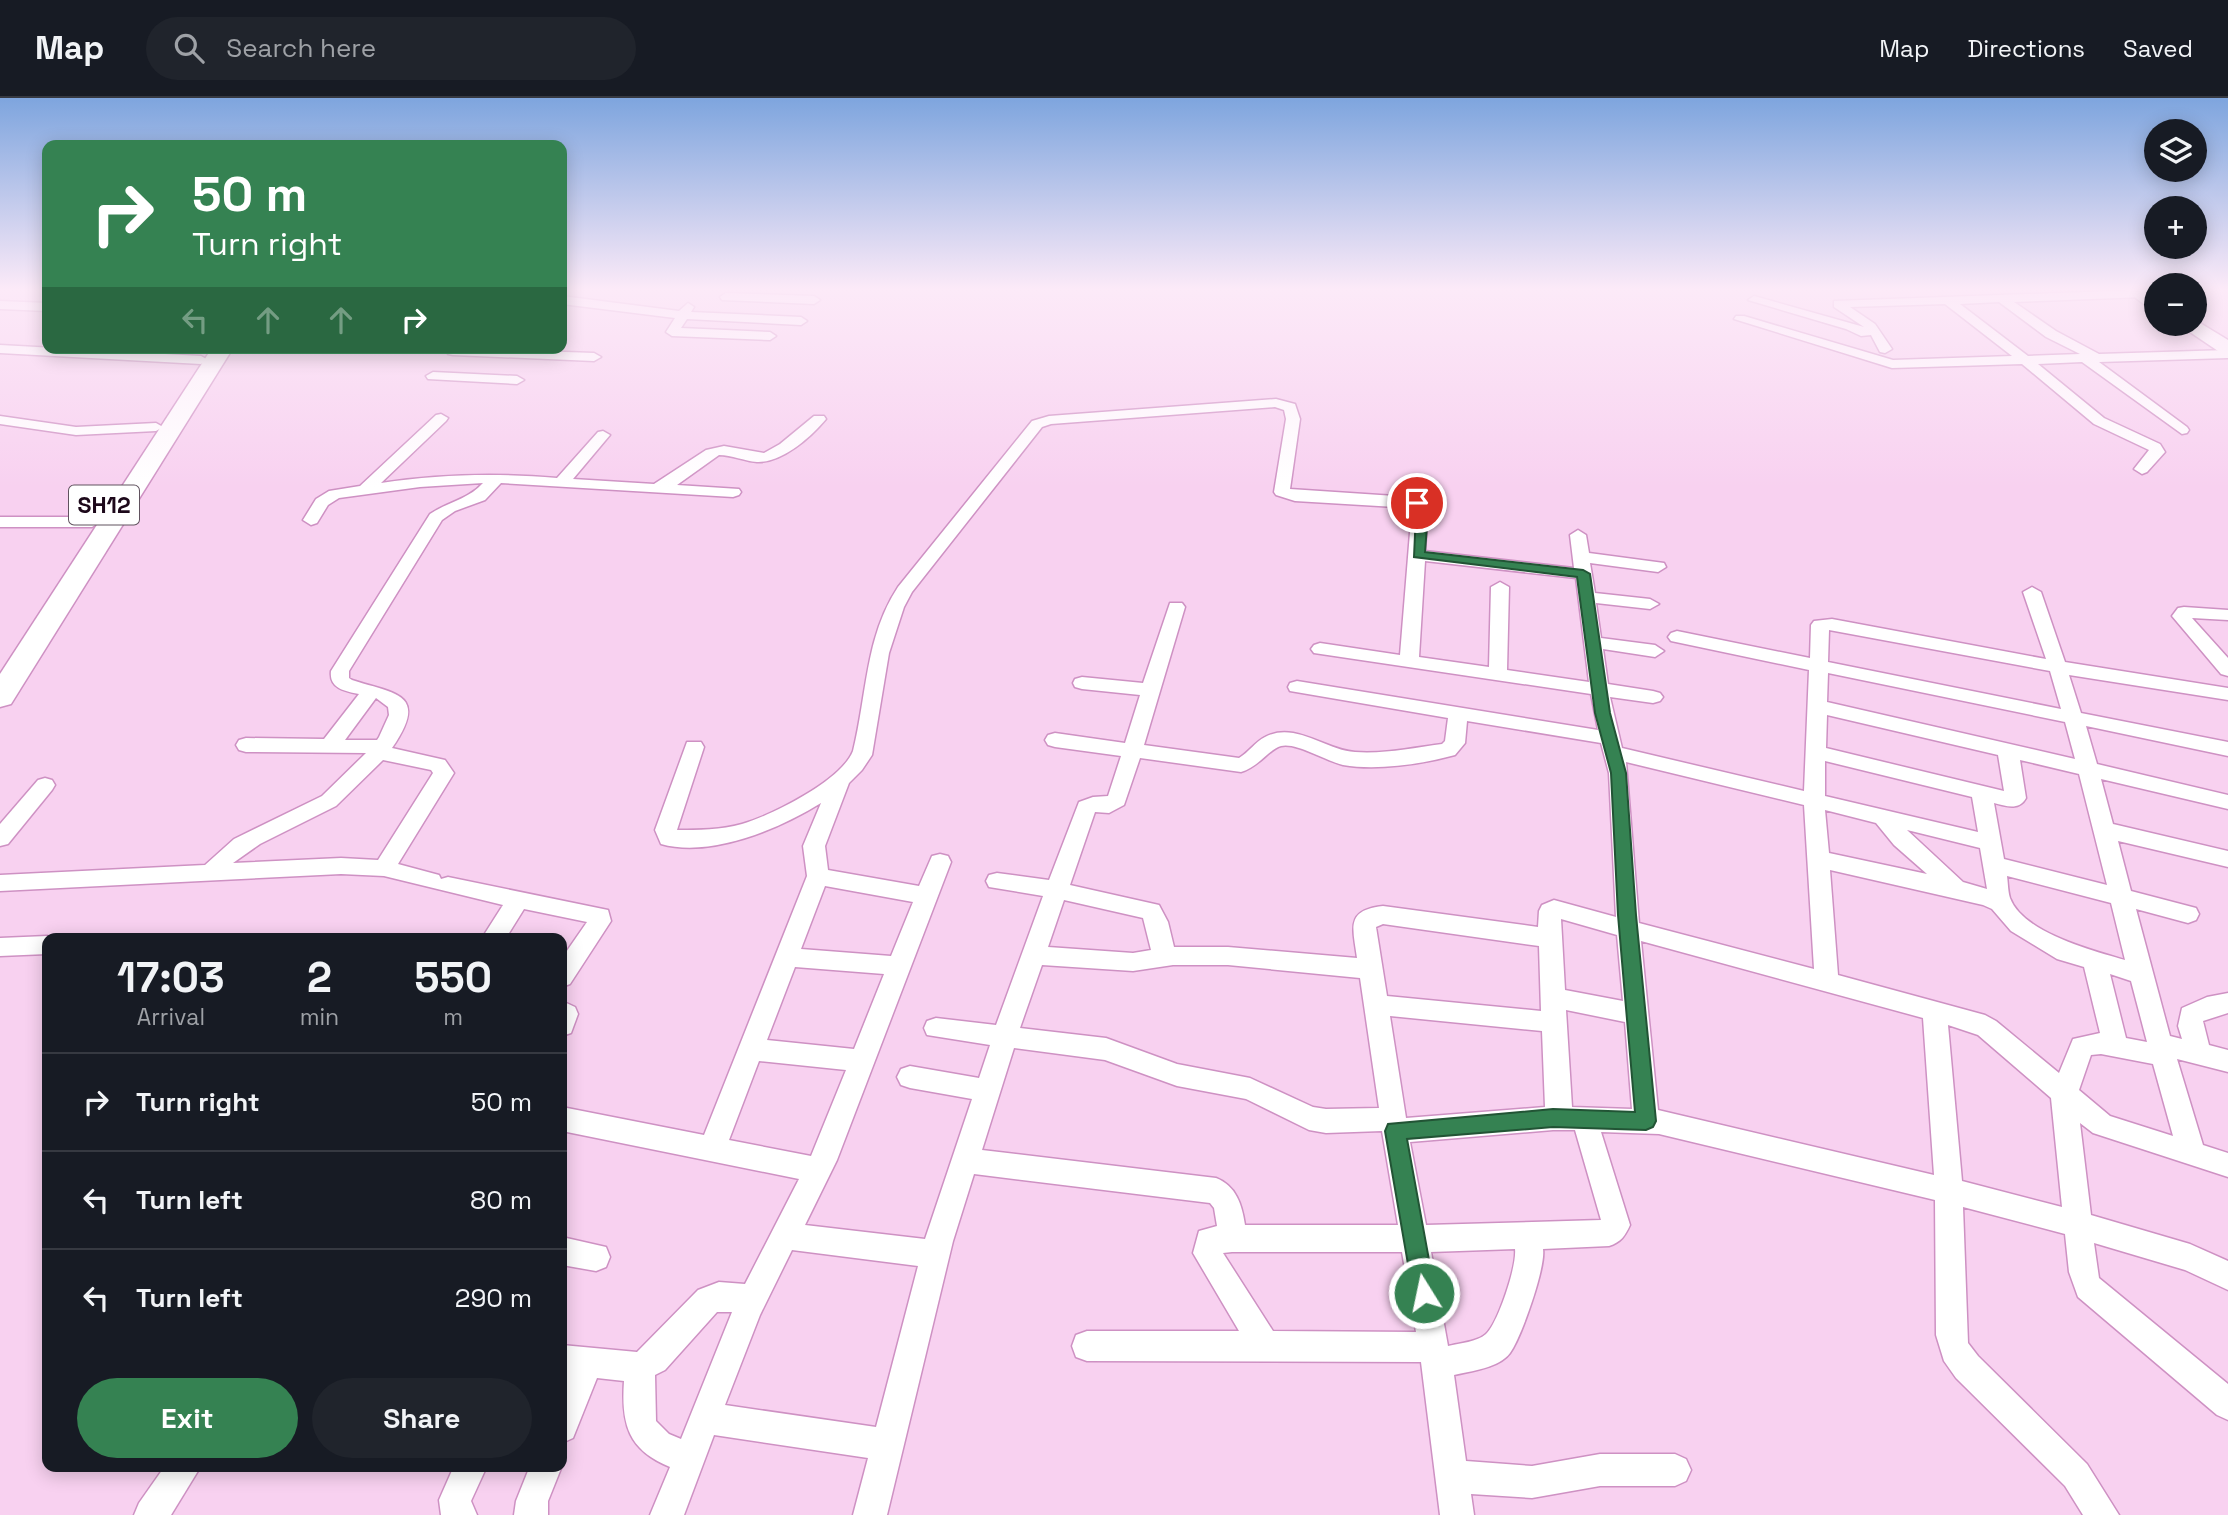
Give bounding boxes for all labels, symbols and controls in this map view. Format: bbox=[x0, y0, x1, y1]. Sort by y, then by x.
search box bbox=[146, 17, 636, 80]
text: Map bbox=[35, 27, 104, 69]
icon: search bbox=[170, 29, 208, 67]
text: Search here bbox=[226, 31, 376, 65]
text: Map bbox=[1879, 33, 1929, 64]
text: Directions bbox=[1967, 33, 2085, 64]
text: Saved bbox=[2123, 33, 2193, 64]
map controls bbox=[2144, 119, 2207, 336]
button: layers bbox=[2144, 119, 2207, 182]
text: 50 m bbox=[192, 163, 307, 225]
icon: right bbox=[77, 168, 168, 259]
button: + bbox=[2144, 196, 2207, 259]
text: Turn right bbox=[192, 224, 342, 264]
button: − bbox=[2144, 273, 2207, 336]
icon: left bbox=[176, 301, 214, 339]
icon: ahead bbox=[249, 301, 287, 339]
icon: ahead bbox=[322, 301, 360, 339]
icon: right bbox=[395, 301, 433, 339]
pin bbox=[1387, 473, 1447, 533]
icon: arrive bbox=[1398, 484, 1436, 522]
road number: SH12 bbox=[69, 486, 139, 524]
text: 17:03 bbox=[117, 951, 225, 1004]
text: 2 bbox=[307, 951, 332, 1004]
text: 550 bbox=[414, 951, 492, 1004]
text: Arrival bbox=[137, 1002, 205, 1032]
text: min bbox=[300, 1002, 339, 1032]
text: m bbox=[443, 1002, 463, 1032]
icon: right bbox=[77, 1083, 115, 1121]
text: Turn right bbox=[136, 1085, 260, 1119]
text: 50 m bbox=[471, 1085, 532, 1119]
icon: left bbox=[77, 1181, 115, 1219]
text: Turn left bbox=[136, 1183, 243, 1217]
text: 80 m bbox=[470, 1183, 532, 1217]
position arrow bbox=[1387, 1256, 1461, 1330]
icon: left bbox=[77, 1279, 115, 1317]
text: Turn left bbox=[136, 1281, 243, 1315]
text: 290 m bbox=[455, 1281, 532, 1315]
button: Exit bbox=[77, 1378, 298, 1458]
button: Share bbox=[312, 1378, 532, 1458]

